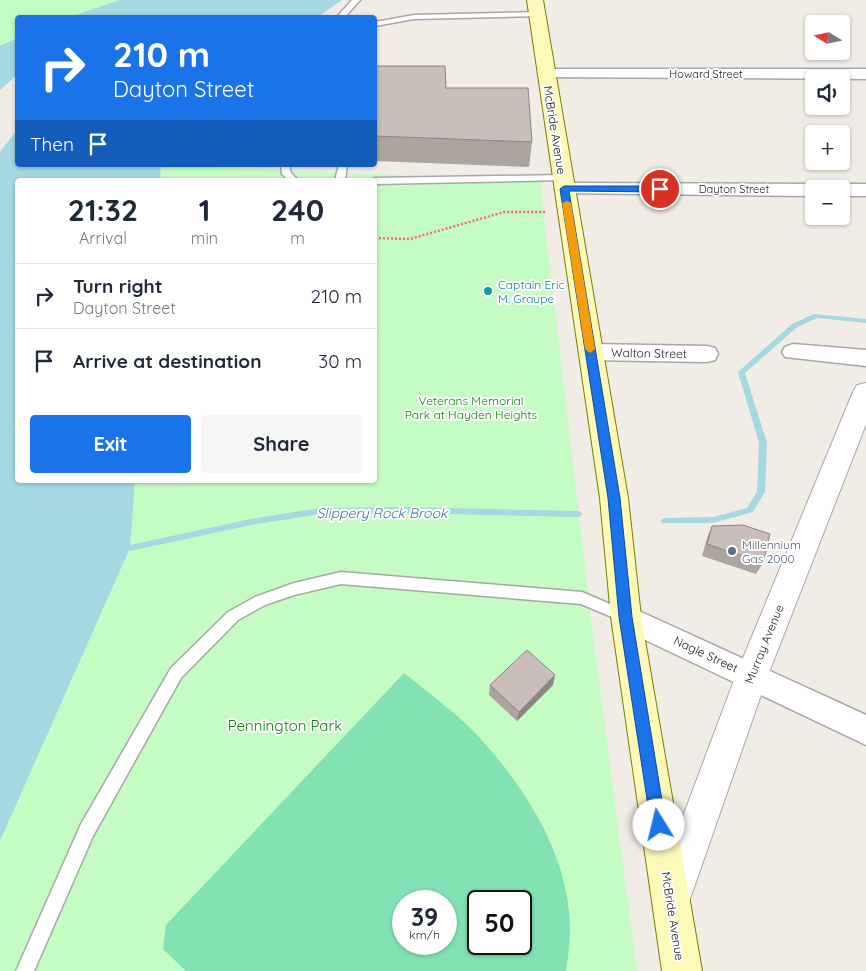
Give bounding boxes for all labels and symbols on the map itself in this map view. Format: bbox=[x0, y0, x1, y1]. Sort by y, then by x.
north arrow bbox=[805, 15, 850, 60]
street label: Howard Street bbox=[669, 67, 743, 81]
street label: McBride Avenue bbox=[541, 85, 569, 176]
pin bbox=[639, 168, 681, 210]
street label: Dayton Street bbox=[699, 182, 770, 196]
place label: Captain Eric M. Graupe bbox=[498, 277, 565, 306]
marker: Captain Eric M. Graupe bbox=[482, 285, 494, 297]
street label: Walton Street bbox=[611, 345, 687, 361]
park label: Veterans Memorial Park at Hayden Heights bbox=[405, 393, 538, 422]
water label: Slippery Rock Brook bbox=[316, 504, 449, 522]
place label: Millennium Gas 2000 bbox=[742, 537, 801, 566]
marker: Millennium Gas 2000 bbox=[726, 545, 738, 557]
street label: Murray Avenue bbox=[741, 602, 787, 686]
street label: Nagle Street bbox=[672, 633, 740, 675]
park label: Pennington Park bbox=[228, 716, 342, 735]
position arrow bbox=[632, 798, 684, 850]
street label: McBride Avenue bbox=[659, 871, 687, 962]
speed limit sign: 50 bbox=[467, 890, 532, 955]

